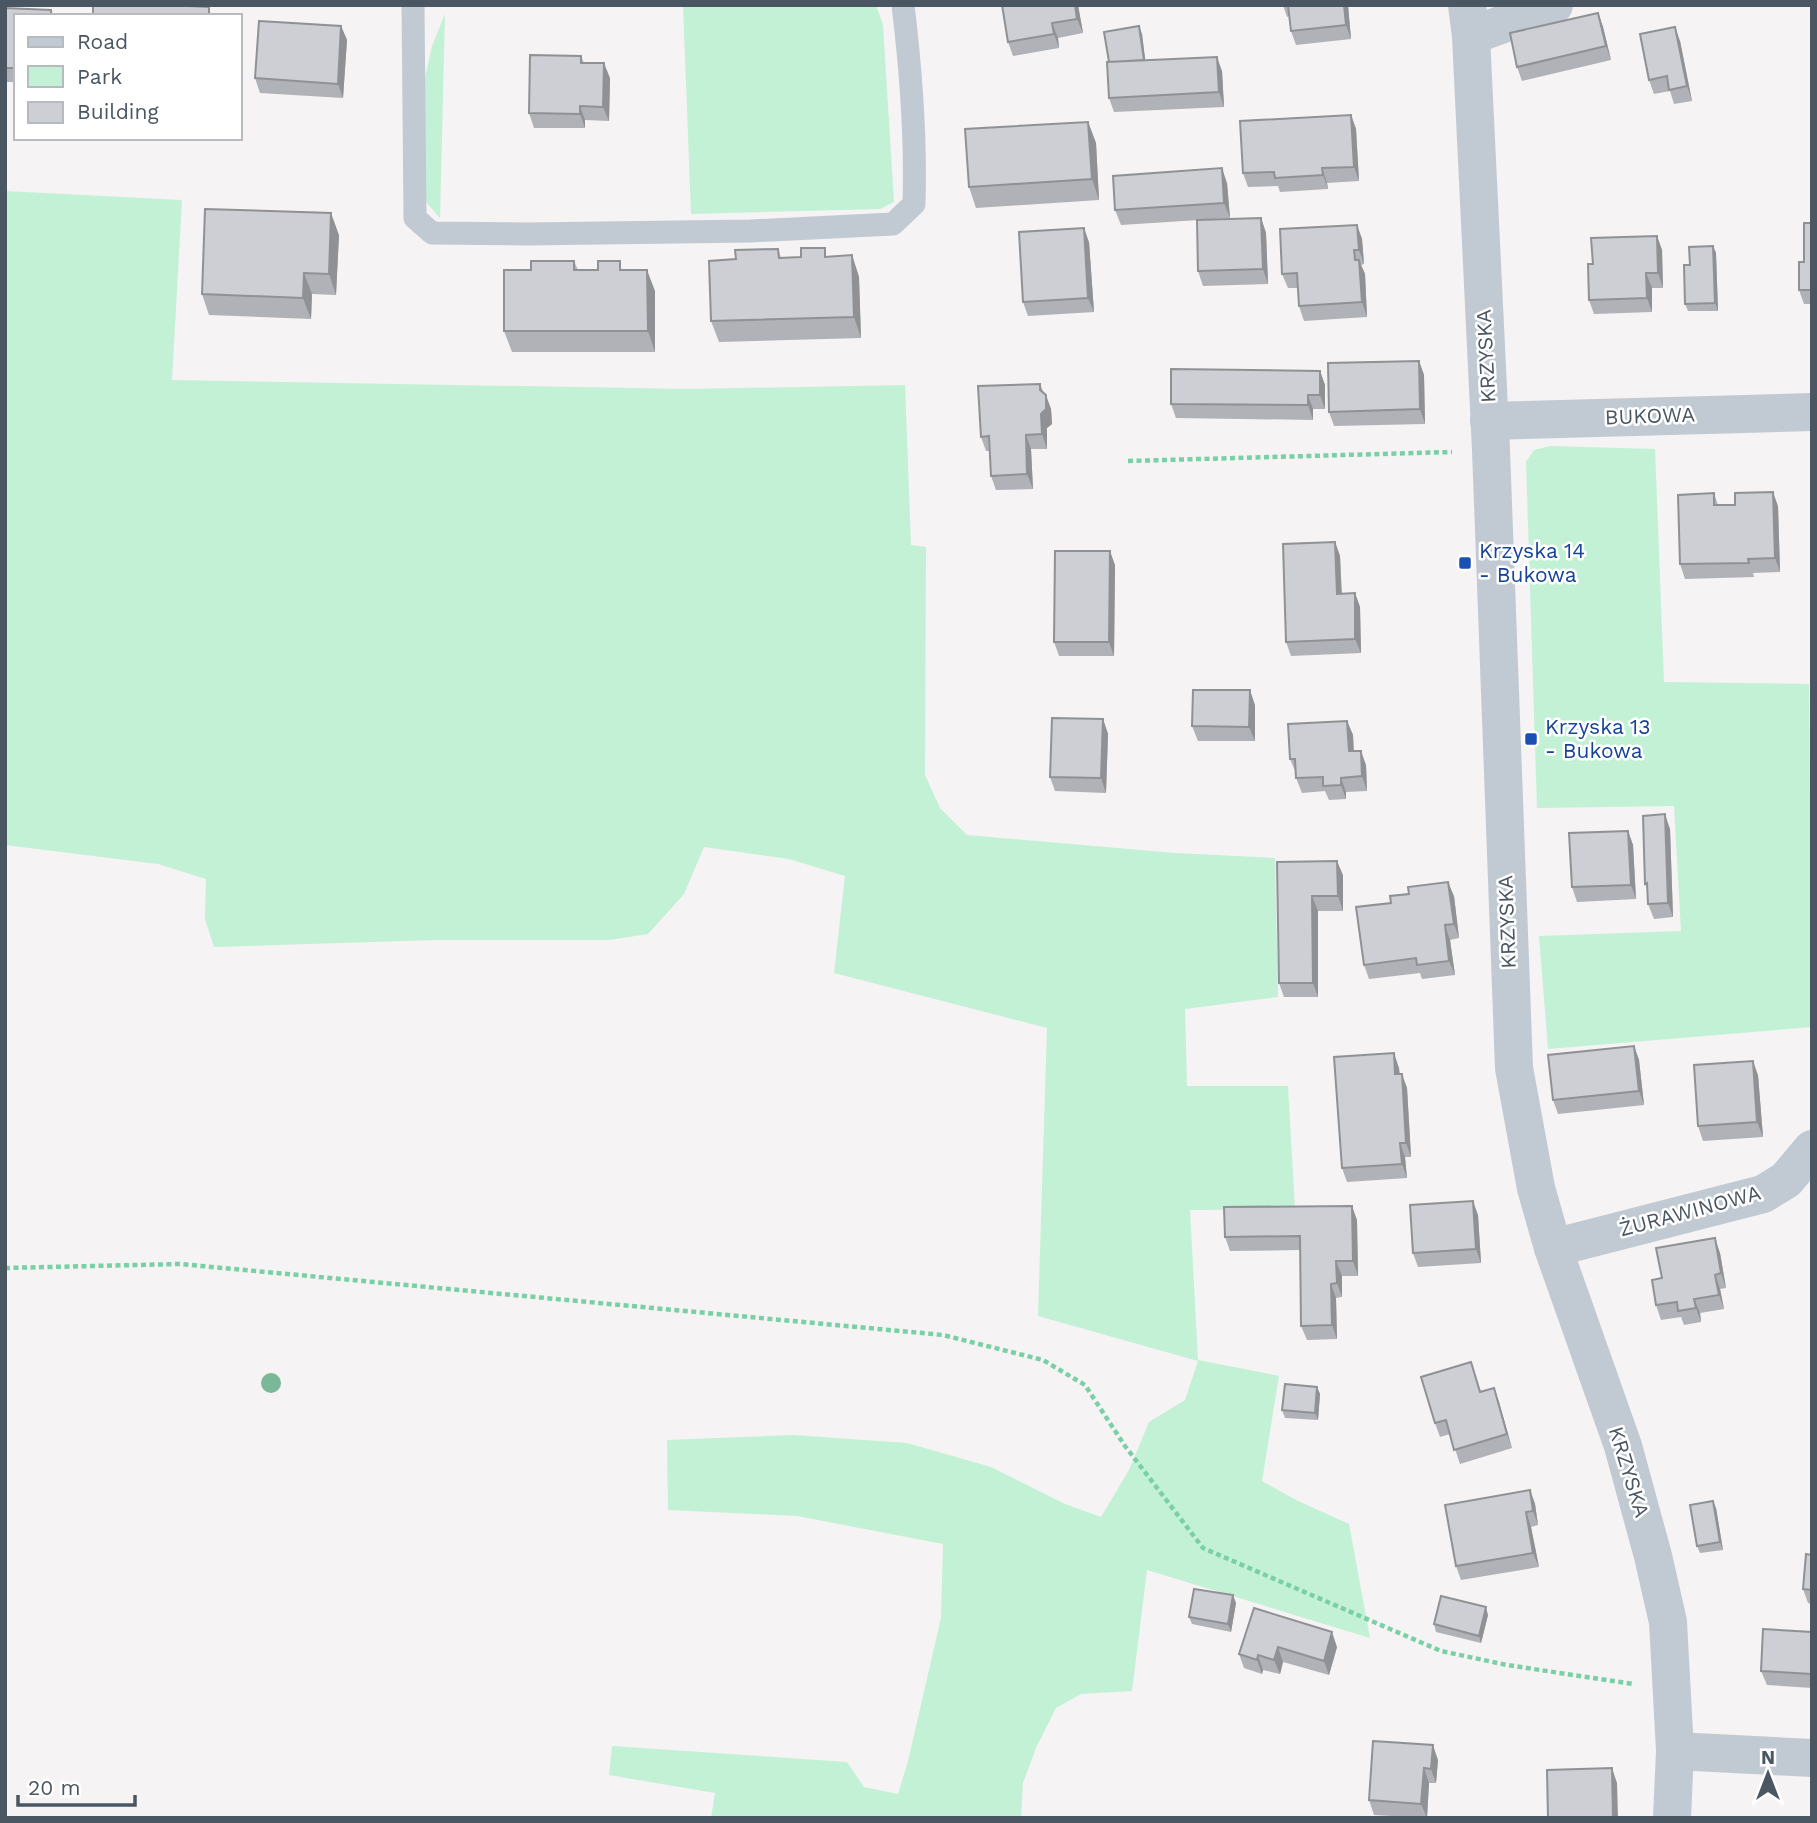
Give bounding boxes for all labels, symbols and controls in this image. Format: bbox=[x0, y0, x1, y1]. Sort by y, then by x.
legend bbox=[14, 14, 242, 140]
text: Road bbox=[77, 29, 128, 54]
text: Park bbox=[77, 64, 122, 89]
text: Building bbox=[77, 99, 159, 124]
street label: KRZYSKA bbox=[1471, 308, 1500, 403]
street label: BUKOWA bbox=[1604, 401, 1696, 430]
place label: Krzyska 14 - Bukowa bbox=[1479, 538, 1585, 587]
marker: Krzyska 14 - Bukowa bbox=[1457, 555, 1473, 571]
place label: Krzyska 13 - Bukowa bbox=[1545, 714, 1650, 763]
marker: Krzyska 13 - Bukowa bbox=[1523, 731, 1539, 747]
street label: KRZYSKA bbox=[1492, 875, 1521, 969]
street label: ŻURAWINOWA bbox=[1616, 1180, 1764, 1241]
street label: KRZYSKA bbox=[1604, 1423, 1655, 1520]
north arrow bbox=[1733, 1739, 1803, 1809]
text: N bbox=[1761, 1746, 1775, 1769]
scale bar bbox=[18, 1764, 135, 1808]
text: 20 m bbox=[28, 1775, 80, 1800]

